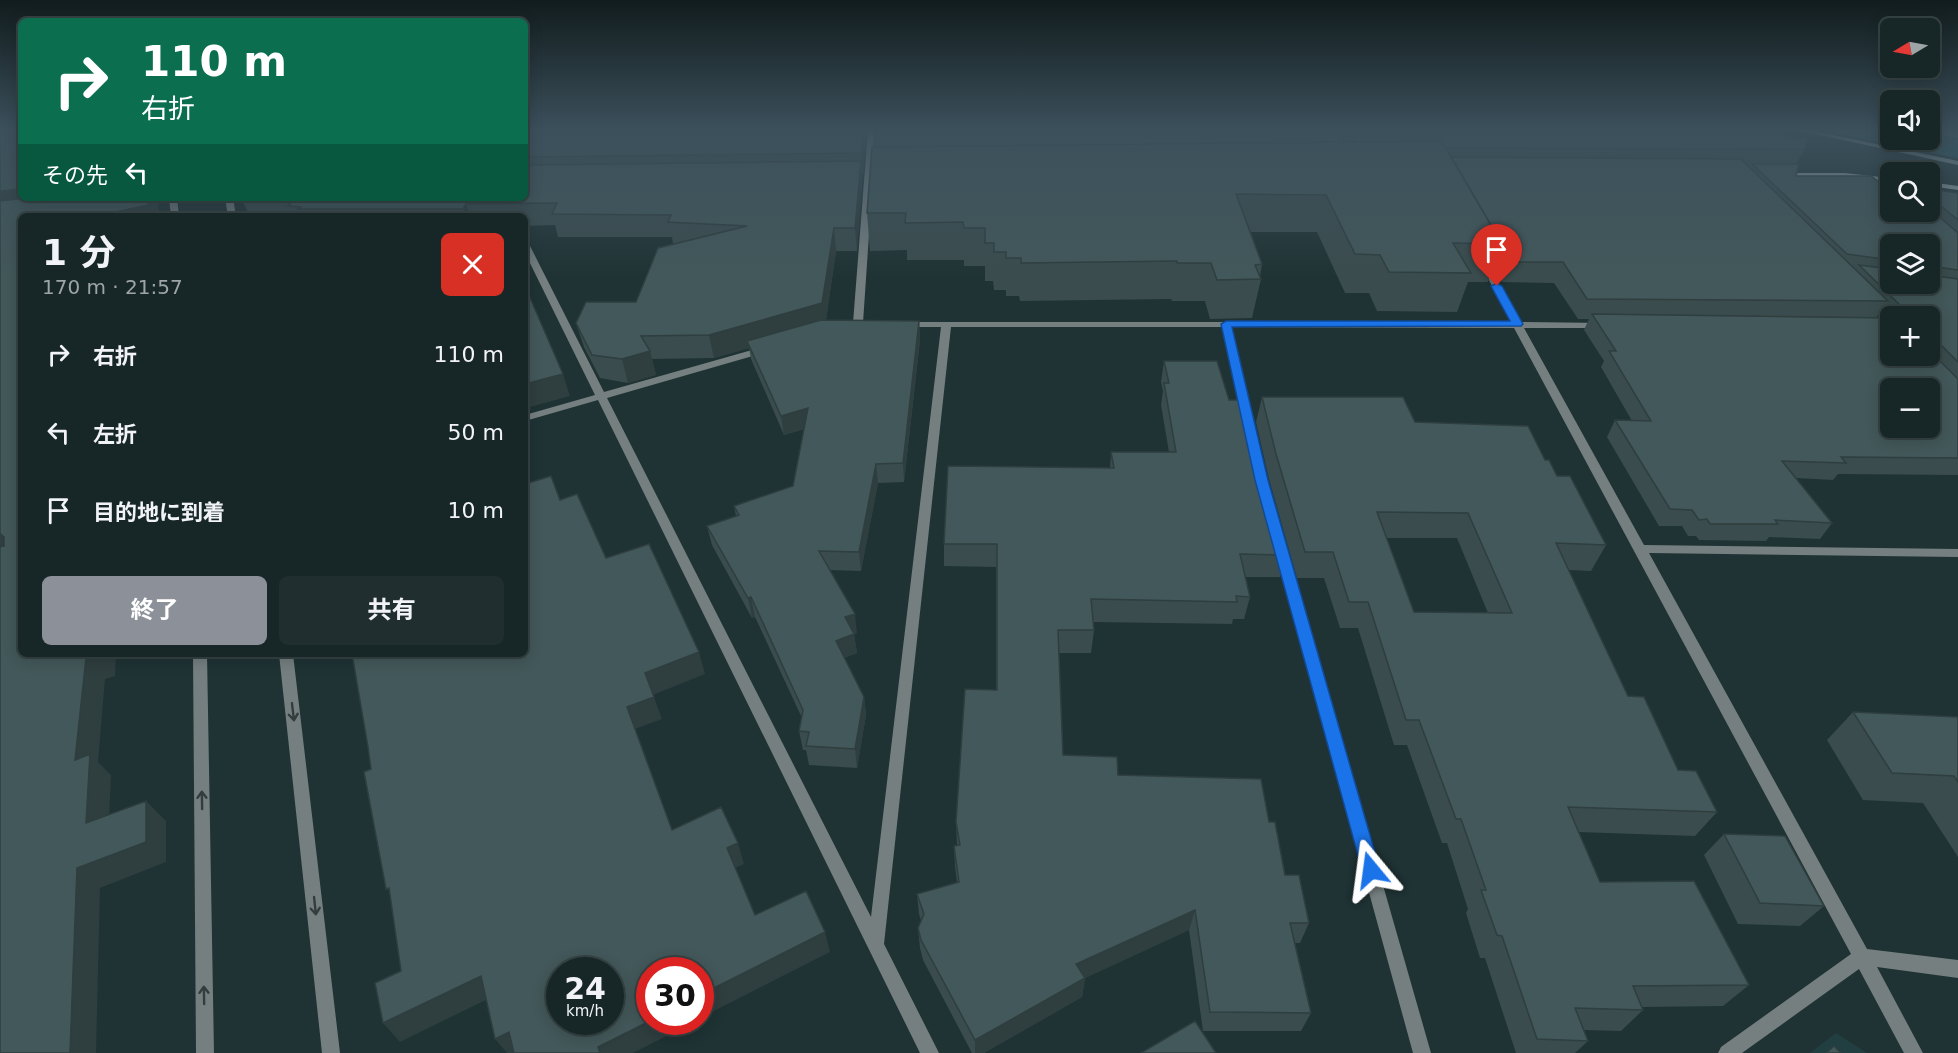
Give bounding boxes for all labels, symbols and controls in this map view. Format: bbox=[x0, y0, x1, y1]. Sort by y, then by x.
north arrow bbox=[1880, 18, 1940, 78]
map controls bbox=[1880, 18, 1940, 438]
text: 110 m bbox=[141, 37, 287, 86]
icon: right bbox=[42, 42, 120, 120]
button: sound bbox=[1880, 90, 1940, 150]
text: 右折 bbox=[141, 93, 195, 124]
icon: left bbox=[120, 156, 153, 189]
button: search bbox=[1880, 162, 1940, 222]
text: その先 bbox=[42, 163, 108, 188]
pin bbox=[1471, 224, 1522, 286]
text: 1 分 bbox=[42, 232, 116, 273]
button: close bbox=[441, 233, 504, 296]
icon: arrive bbox=[1480, 233, 1513, 266]
button: layers bbox=[1880, 234, 1940, 294]
text: 170 m · 21:57 bbox=[42, 275, 183, 299]
button: + bbox=[1880, 306, 1940, 366]
icon: right bbox=[42, 338, 75, 371]
text: 110 m bbox=[434, 342, 504, 367]
text: 右折 bbox=[93, 344, 137, 369]
button: − bbox=[1880, 378, 1940, 438]
icon: left bbox=[42, 416, 75, 449]
text: 50 m bbox=[448, 420, 504, 445]
text: 左折 bbox=[93, 422, 137, 447]
icon: arrive bbox=[42, 494, 75, 527]
text: 10 m bbox=[448, 498, 504, 523]
text: 目的地に到着 bbox=[93, 500, 225, 525]
button: 終了 bbox=[42, 576, 267, 645]
button: 共有 bbox=[279, 576, 504, 645]
one-way arrow bbox=[288, 702, 299, 722]
one-way arrow bbox=[196, 790, 208, 810]
position arrow bbox=[1339, 838, 1403, 902]
one-way arrow bbox=[310, 895, 321, 915]
speed limit sign: 30 bbox=[636, 957, 714, 1035]
text: 24 bbox=[564, 971, 606, 1006]
one-way arrow bbox=[198, 985, 210, 1005]
text: km/h bbox=[566, 1002, 604, 1020]

